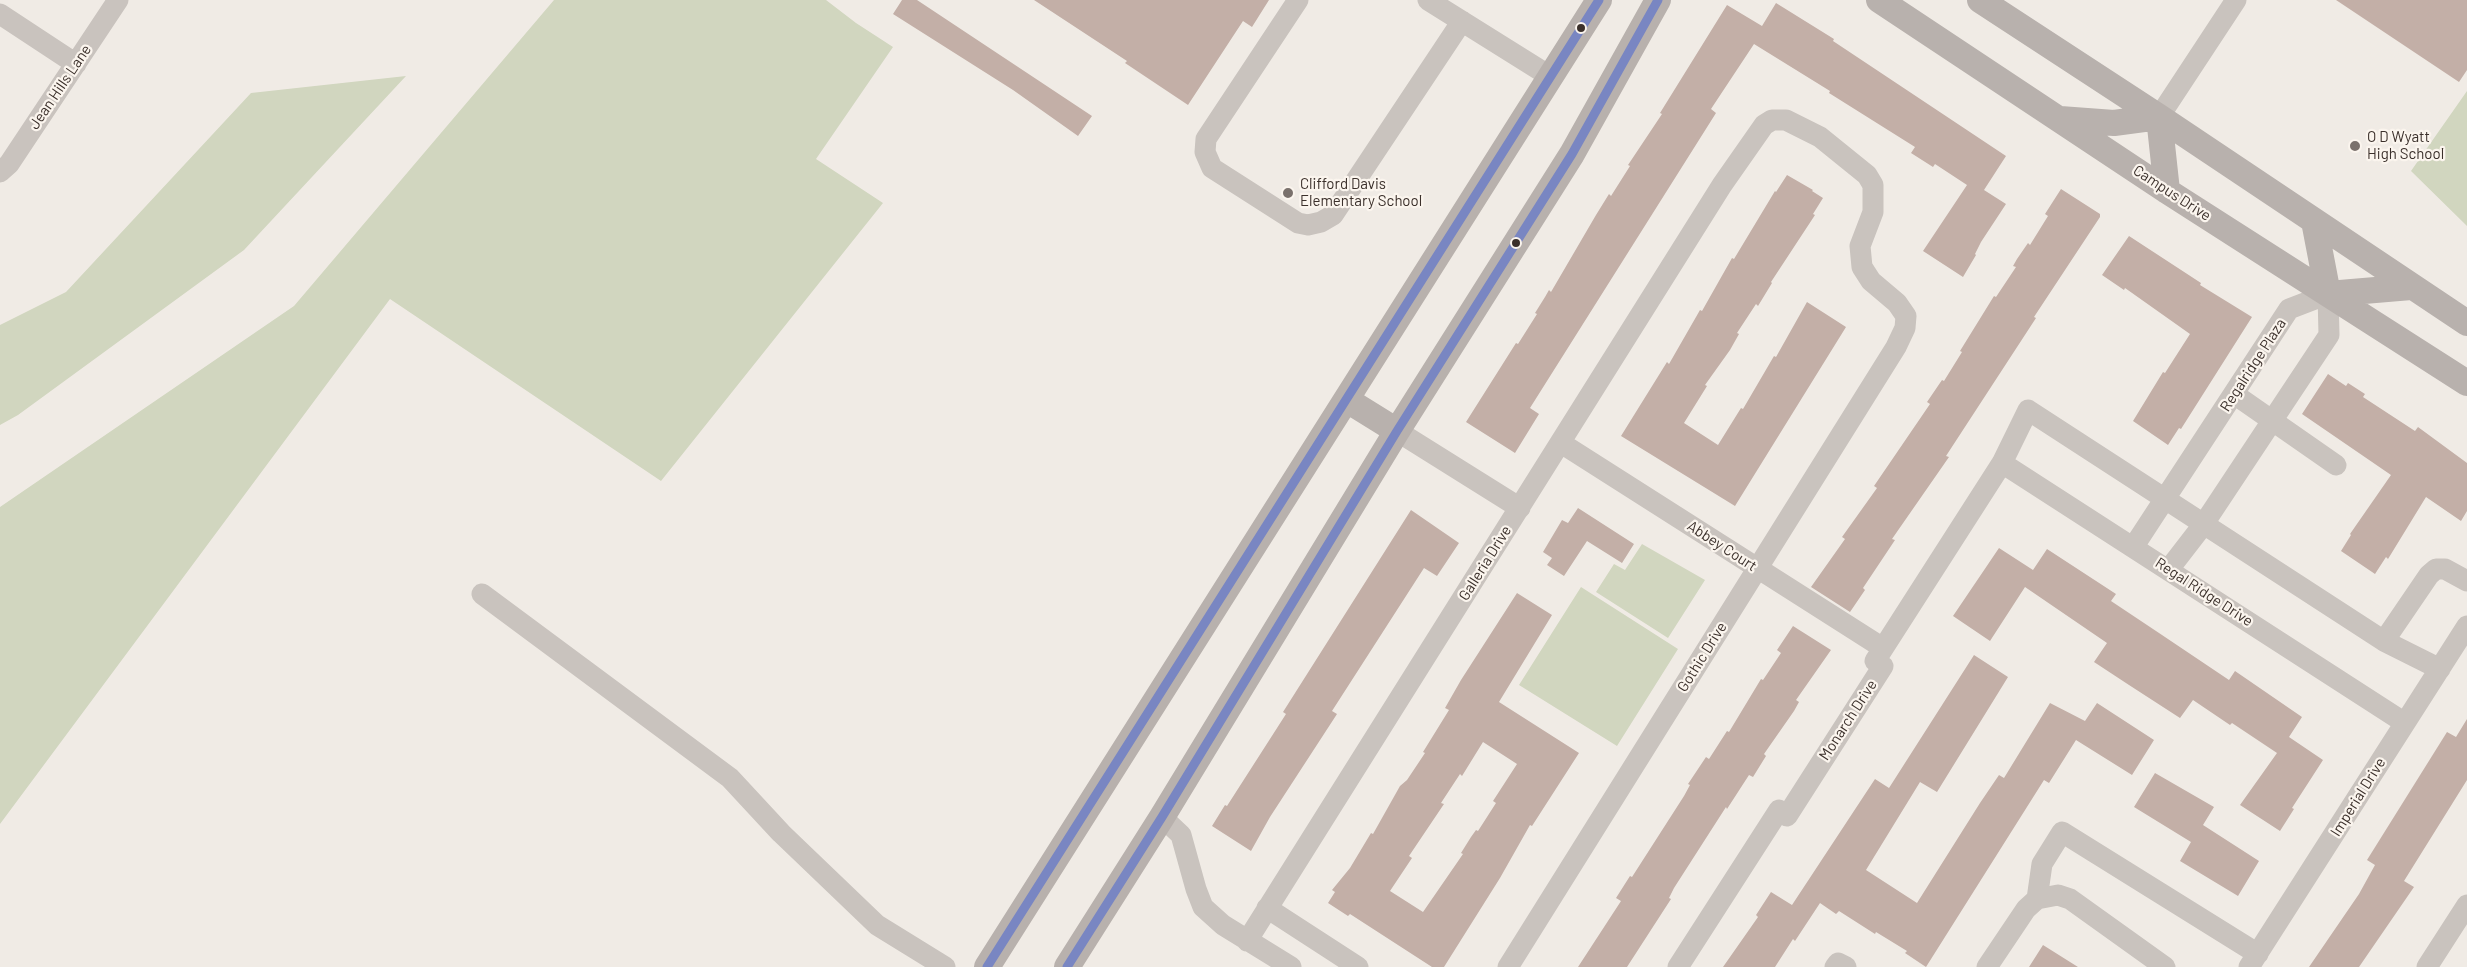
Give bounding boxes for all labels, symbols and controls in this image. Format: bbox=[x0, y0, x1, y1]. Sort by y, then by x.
unlabelled marker bbox=[1575, 22, 1587, 34]
street label: Jean Hills Lane bbox=[25, 41, 95, 133]
place label: O D Wyatt High School bbox=[2367, 128, 2444, 163]
marker: O D Wyatt High School bbox=[2348, 139, 2362, 153]
street label: Campus Drive bbox=[2130, 161, 2214, 225]
place label: Clifford Davis Elementary School bbox=[1300, 175, 1422, 210]
marker: Clifford Davis Elementary School bbox=[1281, 186, 1295, 200]
unlabelled marker bbox=[1510, 237, 1522, 249]
street label: Regalridge Plaza bbox=[2216, 315, 2290, 415]
street label: Abbey Court bbox=[1684, 517, 1760, 575]
street label: Galleria Drive bbox=[1455, 522, 1515, 604]
street label: Regal Ridge Drive bbox=[2152, 554, 2256, 630]
street label: Gothic Drive bbox=[1673, 619, 1731, 695]
street label: Monarch Drive bbox=[1815, 676, 1881, 764]
street label: Imperial Drive bbox=[2327, 754, 2389, 840]

